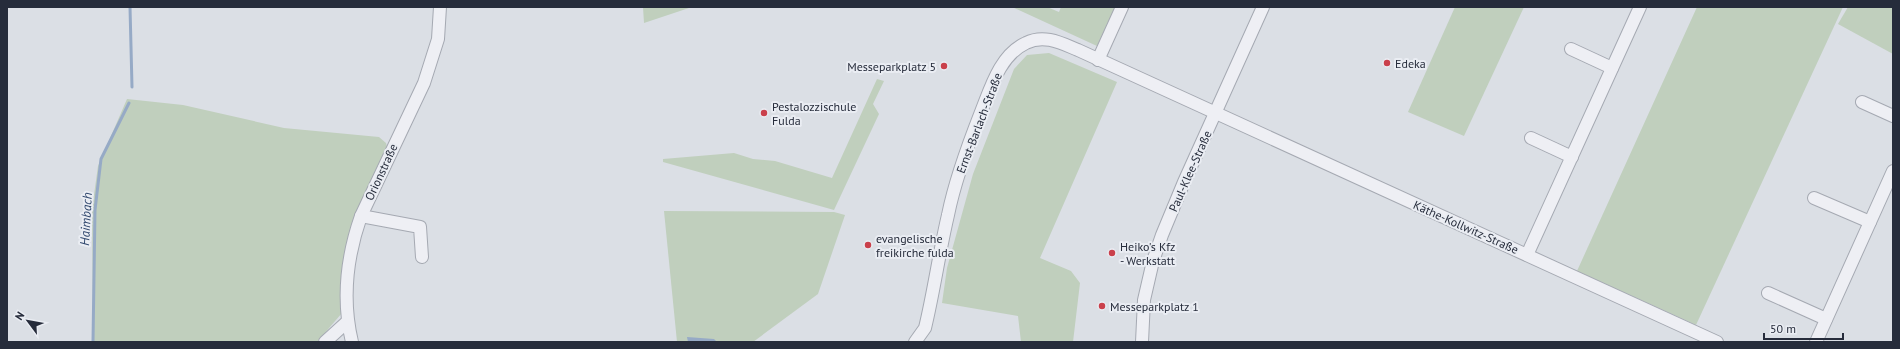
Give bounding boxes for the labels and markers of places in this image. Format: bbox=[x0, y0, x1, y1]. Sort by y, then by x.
place label: Edeka bbox=[1395, 56, 1426, 71]
marker: Edeka bbox=[1382, 58, 1392, 68]
place label: Messeparkplatz 5 bbox=[847, 59, 936, 74]
marker: Messeparkplatz 5 bbox=[939, 61, 949, 71]
place label: Pestalozzischule Fulda bbox=[772, 99, 856, 128]
marker: Pestalozzischule Fulda bbox=[759, 108, 769, 118]
place label: evangelische freikirche fulda bbox=[876, 231, 954, 260]
place label: Heiko's Kfz - Werkstatt bbox=[1120, 239, 1175, 268]
marker: evangelische freikirche fulda bbox=[863, 240, 873, 250]
marker: Heiko's Kfz - Werkstatt bbox=[1107, 248, 1117, 258]
place label: Messeparkplatz 1 bbox=[1110, 299, 1199, 314]
marker: Messeparkplatz 1 bbox=[1097, 301, 1107, 311]

